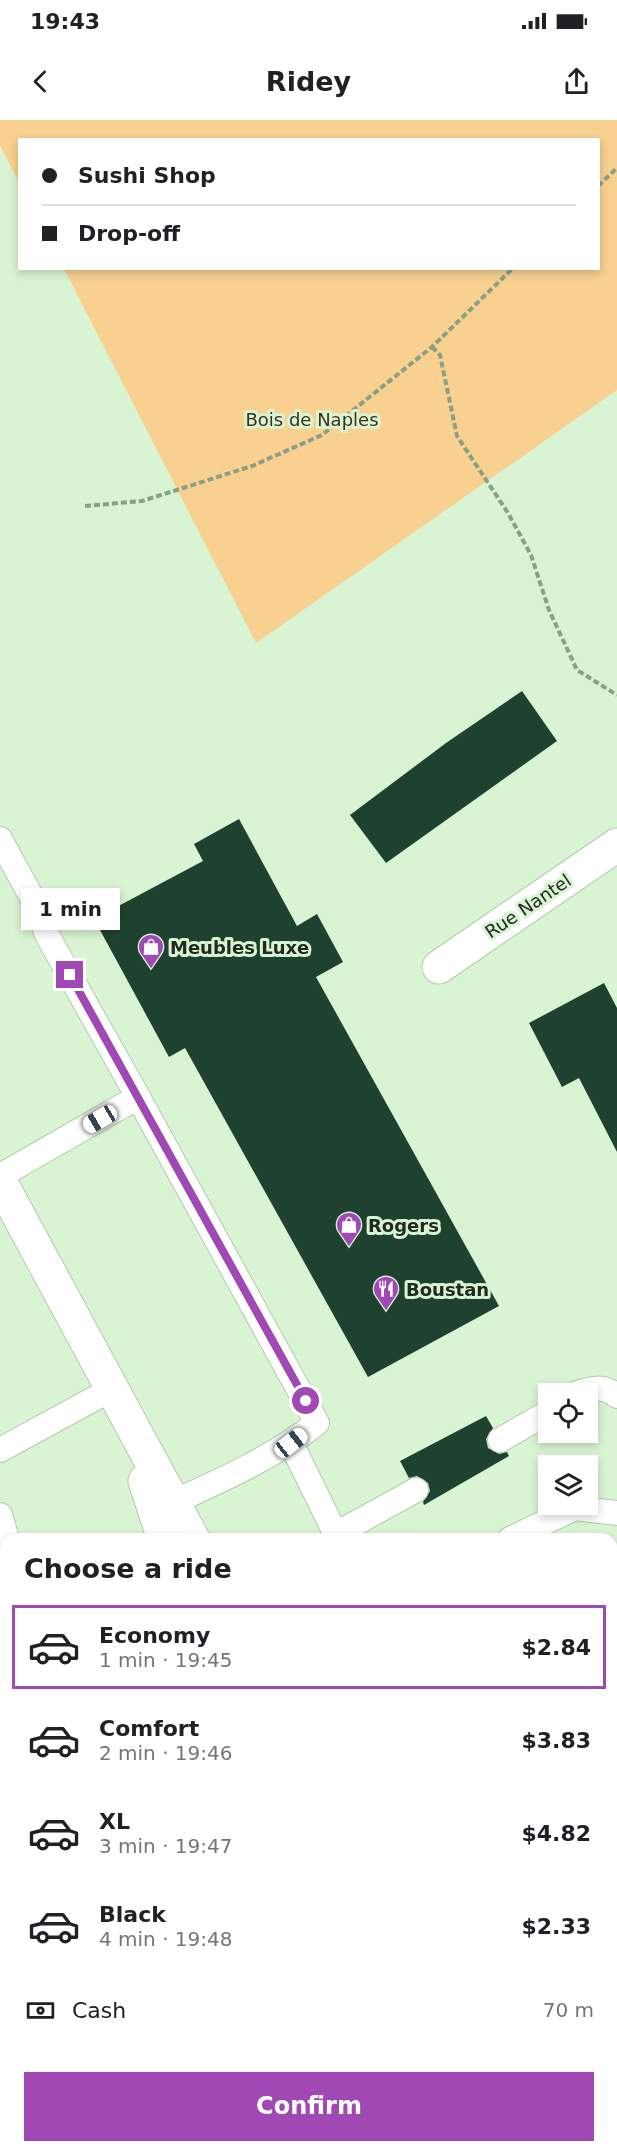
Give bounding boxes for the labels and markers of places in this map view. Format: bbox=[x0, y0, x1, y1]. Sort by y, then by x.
shop icon: Meubles Luxe bbox=[136, 932, 166, 970]
place label: Meubles Luxe bbox=[170, 937, 309, 958]
shop icon: Rogers bbox=[334, 1210, 364, 1248]
place label: Rogers bbox=[368, 1215, 439, 1236]
restaurant icon: Boustan bbox=[371, 1274, 401, 1312]
place label: Boustan bbox=[406, 1279, 489, 1300]

